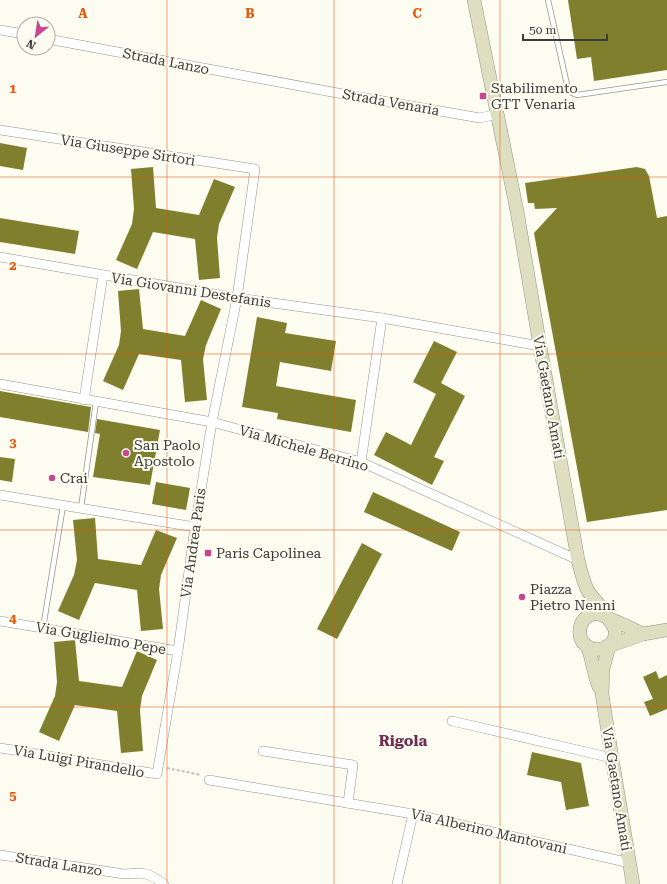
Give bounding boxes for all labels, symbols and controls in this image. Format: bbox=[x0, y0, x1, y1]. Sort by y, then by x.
text: A bbox=[78, 6, 88, 21]
text: B bbox=[245, 6, 255, 21]
text: C bbox=[412, 6, 422, 21]
north arrow bbox=[16, 16, 56, 56]
scale bar bbox=[523, 16, 607, 42]
text: 50 m bbox=[529, 23, 556, 37]
text: N bbox=[24, 36, 38, 52]
street label: Strada Lanzo bbox=[121, 45, 211, 77]
place label: Stabilimento GTT Venaria bbox=[491, 80, 578, 112]
text: 1 bbox=[9, 81, 17, 96]
street label: Strada Venaria bbox=[341, 86, 441, 118]
marker: Stabilimento GTT Venaria bbox=[478, 91, 488, 101]
street label: Via Giuseppe Sirtori bbox=[59, 131, 197, 169]
text: 2 bbox=[9, 258, 17, 273]
street label: Via Giovanni Destefanis bbox=[110, 269, 272, 311]
street label: Via Gaetano Amati bbox=[530, 334, 568, 461]
street label: Via Michele Berrino bbox=[237, 422, 371, 474]
text: 3 bbox=[9, 435, 17, 450]
place label: San Paolo Apostolo bbox=[134, 437, 201, 469]
marker: San Paolo Apostolo bbox=[121, 448, 131, 458]
place label: Crai bbox=[60, 470, 88, 486]
marker: Crai bbox=[47, 473, 57, 483]
street label: Via Andrea Paris bbox=[177, 487, 209, 599]
place label: Paris Capolinea bbox=[216, 545, 322, 561]
marker: Paris Capolinea bbox=[203, 548, 213, 558]
place label: Piazza Pietro Nenni bbox=[530, 581, 616, 613]
marker: Piazza Pietro Nenni bbox=[517, 592, 527, 602]
text: 4 bbox=[9, 611, 17, 626]
street label: Via Guglielmo Pepe bbox=[35, 619, 168, 657]
street label: Via Gaetano Amati bbox=[599, 726, 635, 853]
district label: Rigola bbox=[379, 732, 427, 750]
street label: Via Luigi Pirandello bbox=[12, 742, 146, 780]
text: 5 bbox=[9, 788, 17, 803]
street label: Via Alberino Mantovani bbox=[409, 805, 569, 857]
street label: Strada Lanzo bbox=[14, 849, 104, 879]

